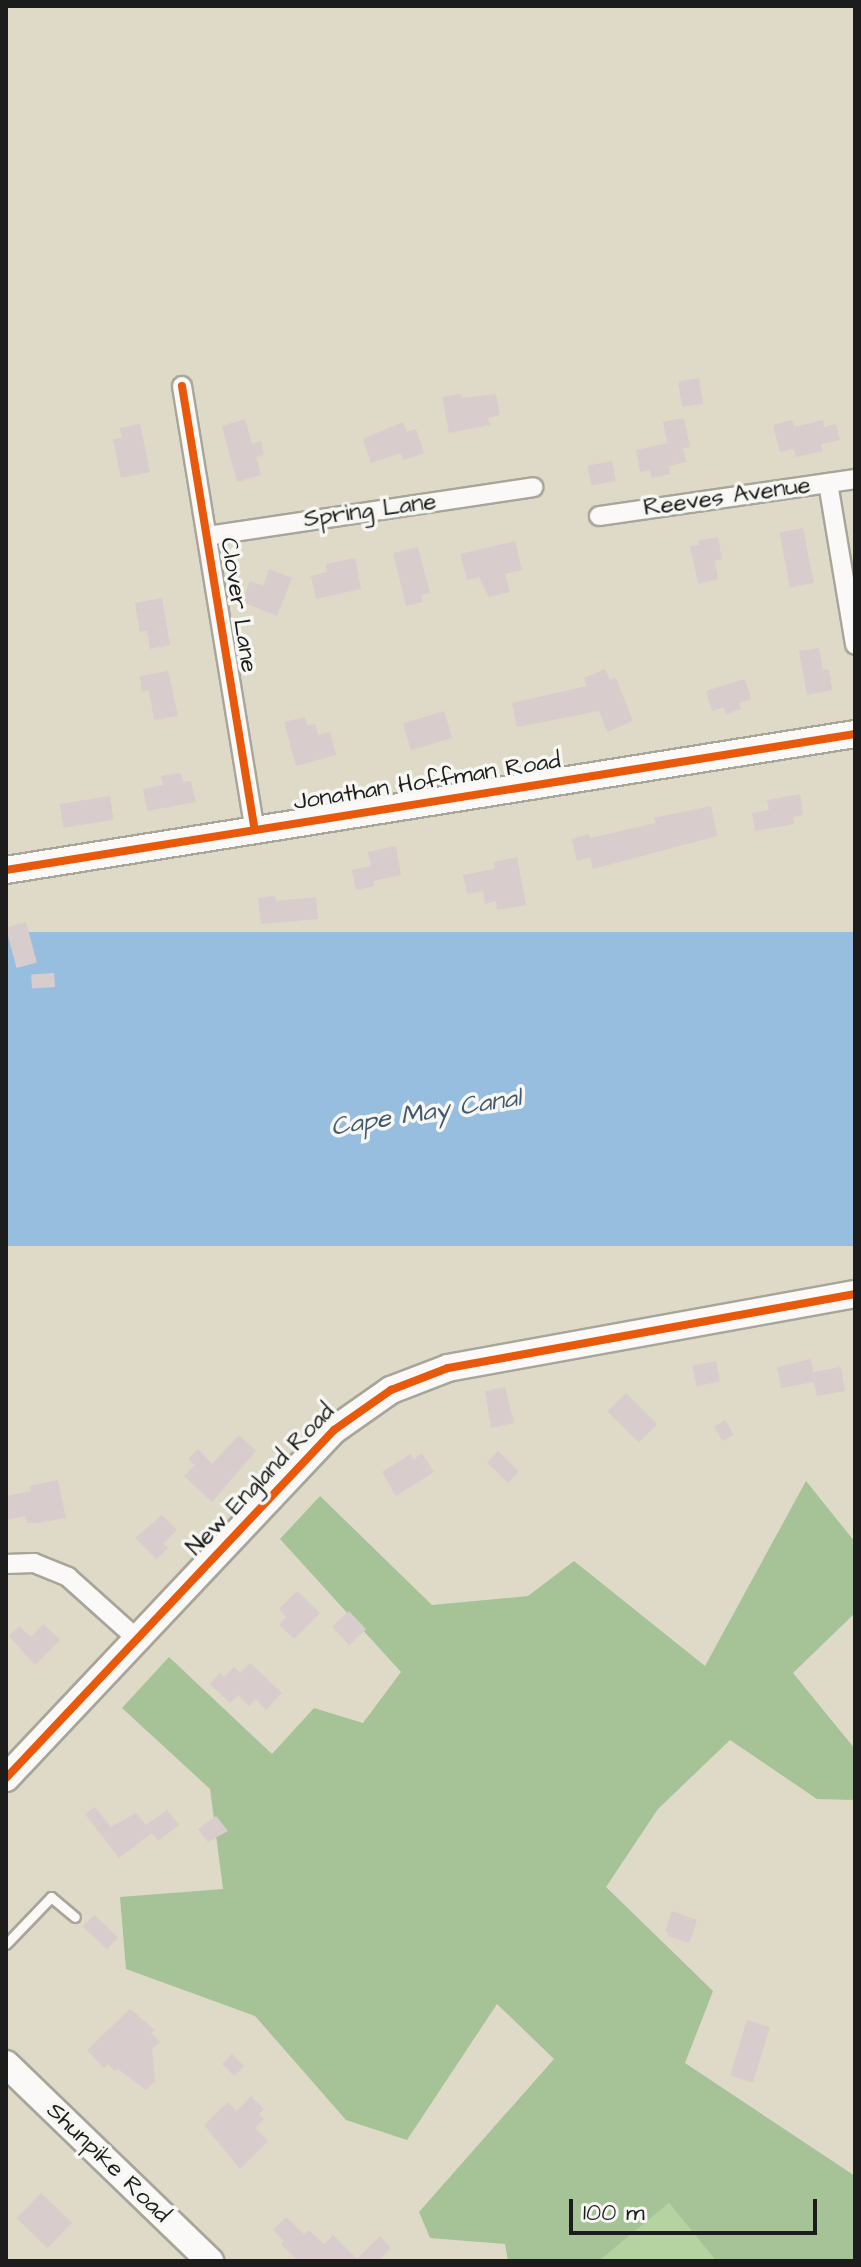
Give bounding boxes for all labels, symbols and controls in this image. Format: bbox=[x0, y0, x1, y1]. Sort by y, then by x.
street label: Reeves Avenue bbox=[642, 471, 812, 523]
street label: Spring Lane bbox=[302, 487, 438, 535]
street label: Clover Lane bbox=[213, 535, 263, 675]
street label: Jonathan Hoffman Road bbox=[291, 747, 563, 817]
water label: Cape May Canal bbox=[329, 1083, 523, 1143]
street label: New England Road bbox=[181, 1398, 341, 1562]
street label: Shunpike Road bbox=[40, 2097, 176, 2229]
scale bar bbox=[573, 2183, 821, 2233]
text: 100 m bbox=[583, 2196, 645, 2230]

